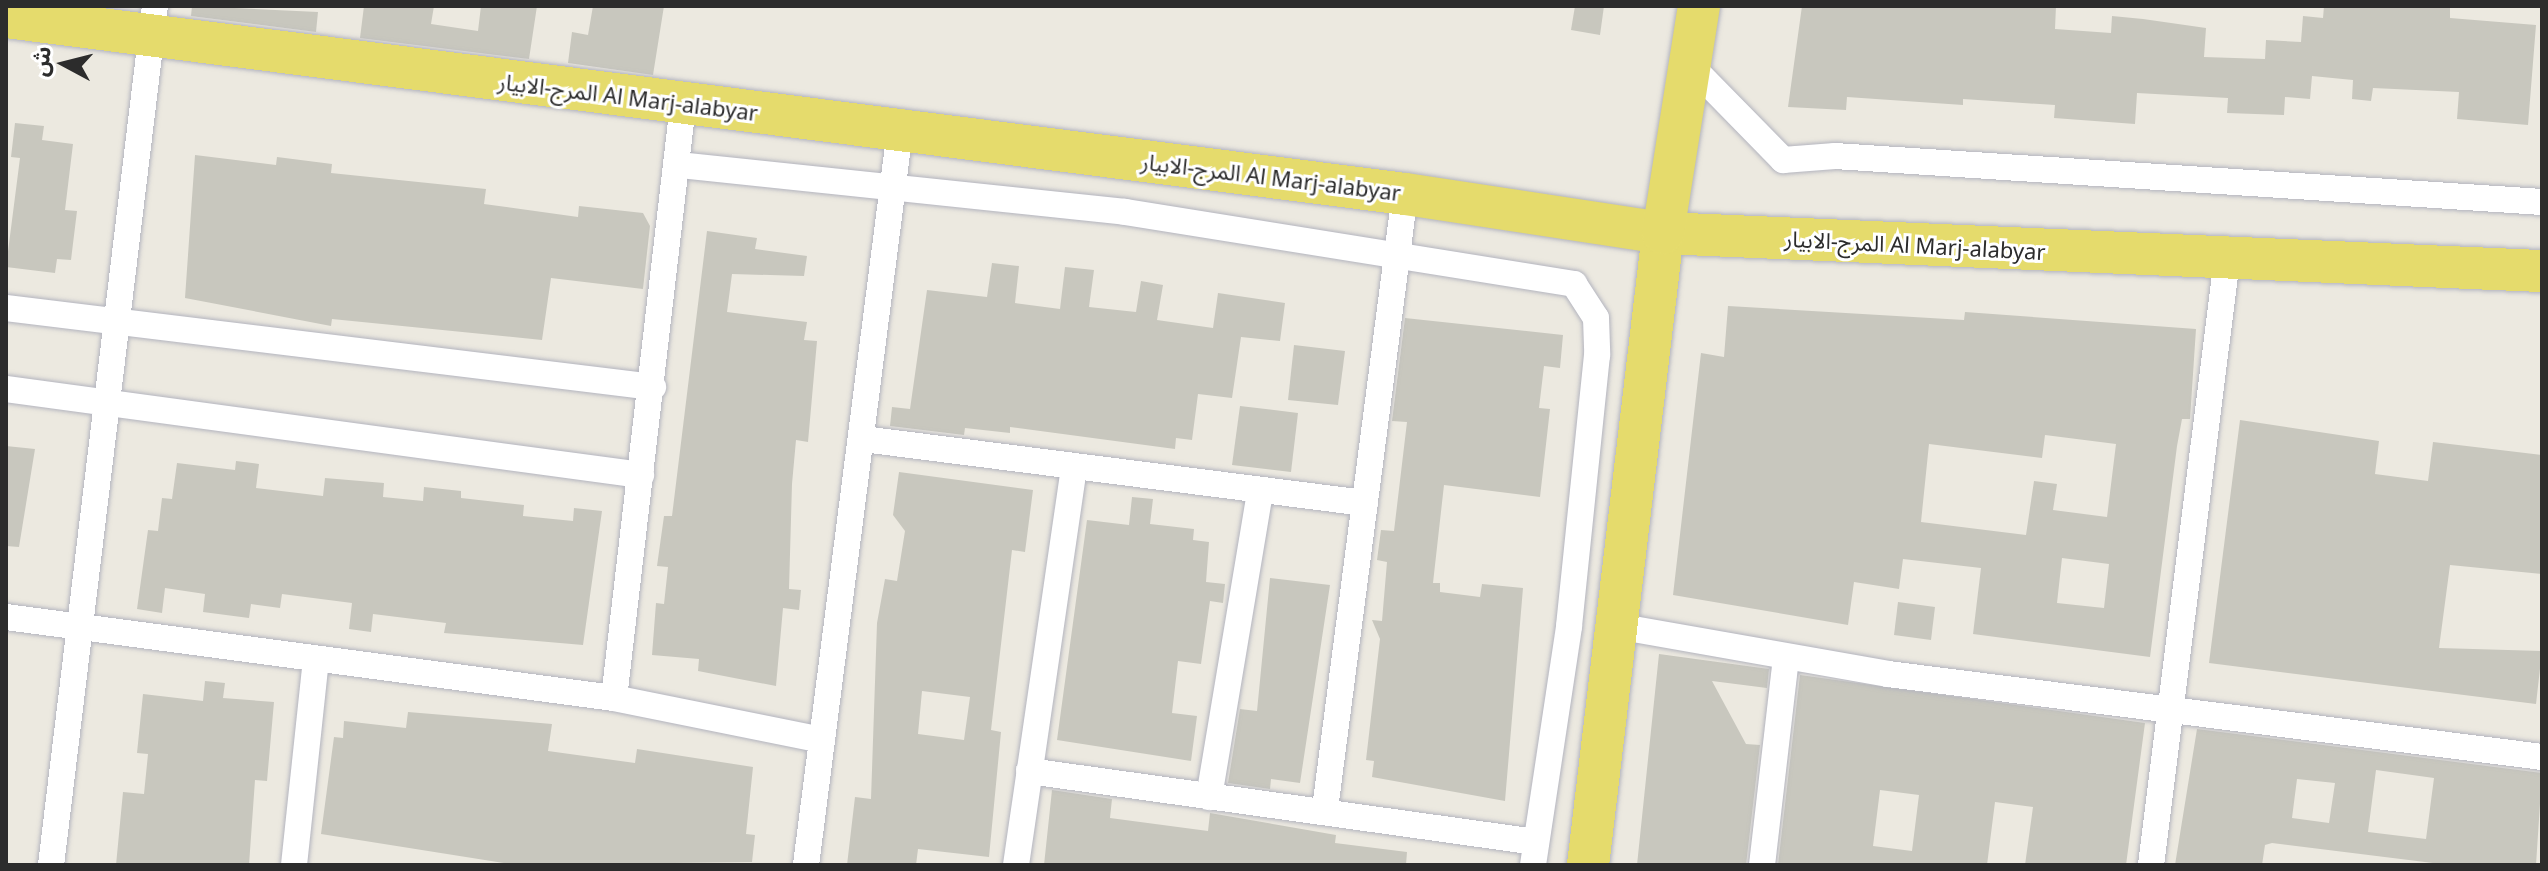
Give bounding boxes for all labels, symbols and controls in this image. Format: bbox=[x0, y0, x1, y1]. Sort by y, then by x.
north arrow bbox=[24, 24, 104, 104]
text: ش bbox=[23, 44, 57, 78]
street label: المرج-الابيار Al Marj-alabyar bbox=[497, 68, 759, 126]
street label: المرج-الابيار Al Marj-alabyar bbox=[1140, 148, 1402, 206]
street label: المرج-الابيار Al Marj-alabyar bbox=[1784, 225, 2046, 265]

